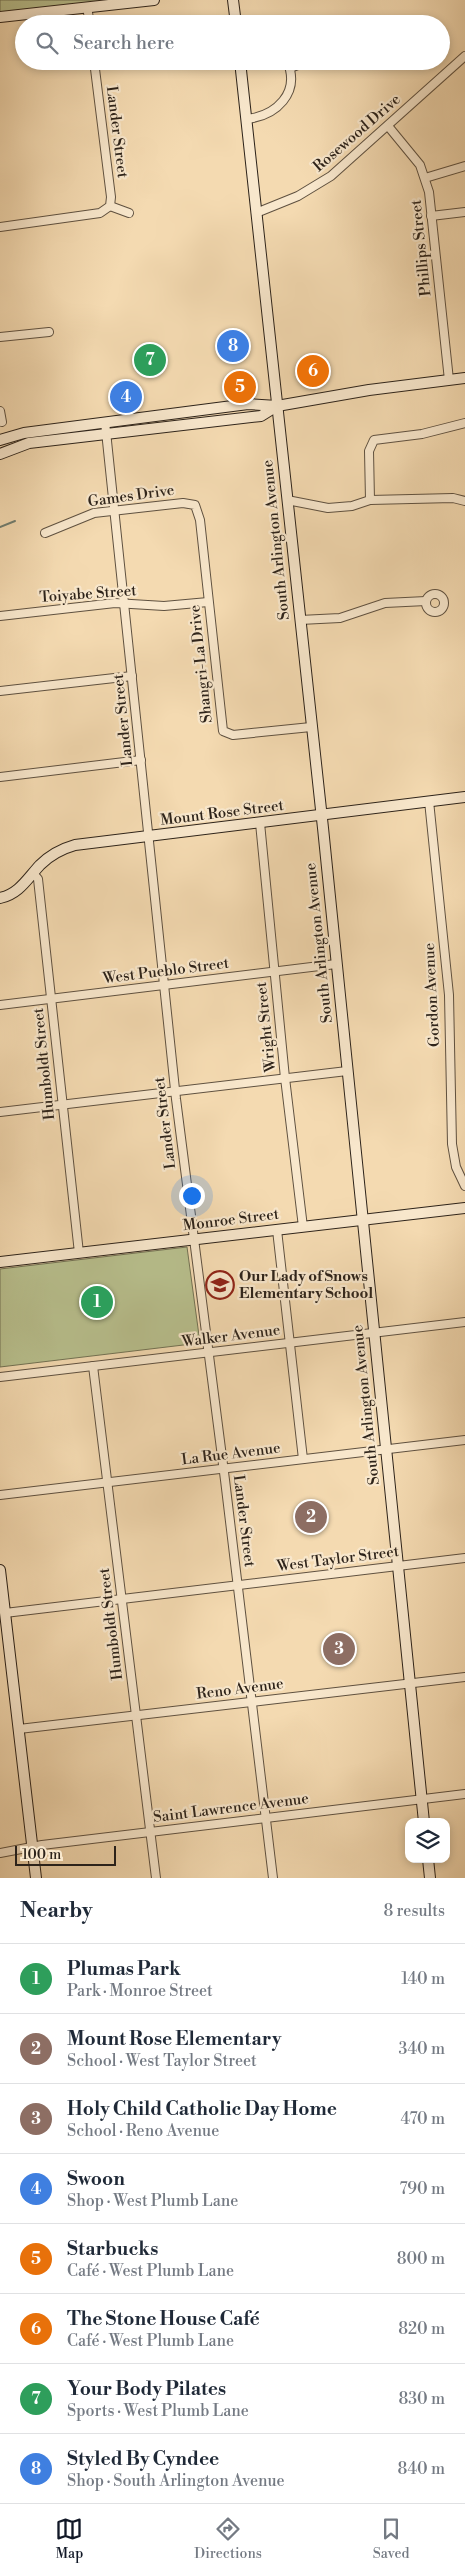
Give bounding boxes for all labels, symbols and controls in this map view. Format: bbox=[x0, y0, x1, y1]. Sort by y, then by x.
search box bbox=[15, 15, 450, 70]
icon: search bbox=[33, 29, 61, 57]
text: Search here bbox=[73, 31, 174, 55]
street label: Lander Street bbox=[102, 85, 132, 180]
street label: Rosewood Drive bbox=[309, 90, 405, 176]
street label: Phillips Street bbox=[406, 198, 436, 297]
pin: 8 bbox=[217, 327, 249, 365]
pin: 7 bbox=[134, 341, 166, 379]
pin: 6 bbox=[297, 352, 329, 390]
pin: 5 bbox=[224, 368, 256, 406]
pin: 4 bbox=[110, 378, 142, 416]
street label: South Arlington Avenue bbox=[258, 459, 294, 621]
street label: Games Drive bbox=[86, 481, 176, 511]
street label: Toiyabe Street bbox=[39, 581, 138, 607]
street label: Shangri-La Drive bbox=[185, 604, 217, 724]
street label: Lander Street bbox=[109, 672, 137, 767]
street label: Mount Rose Street bbox=[159, 796, 285, 830]
street label: South Arlington Avenue bbox=[301, 862, 337, 1024]
street label: Gordon Avenue bbox=[420, 942, 444, 1048]
street label: West Pueblo Street bbox=[101, 954, 231, 988]
street label: Wright Street bbox=[252, 980, 280, 1074]
street label: Humboldt Street bbox=[29, 1006, 59, 1121]
street label: Lander Street bbox=[150, 1075, 180, 1170]
your location bbox=[179, 1183, 205, 1209]
street label: Monroe Street bbox=[182, 1205, 281, 1235]
place label: Our Lady of Snows Elementary School bbox=[239, 1267, 373, 1303]
school or university icon: Our Lady of Snows Elementary School bbox=[205, 1270, 235, 1300]
pin: 1 bbox=[81, 1283, 113, 1321]
street label: Walker Avenue bbox=[180, 1321, 281, 1352]
street label: South Arlington Avenue bbox=[348, 1324, 384, 1486]
street label: La Rue Avenue bbox=[180, 1438, 282, 1470]
street label: Lander Street bbox=[229, 1474, 259, 1569]
pin: 2 bbox=[295, 1498, 327, 1536]
street label: West Taylor Street bbox=[275, 1542, 401, 1576]
street label: Humboldt Street bbox=[95, 1566, 127, 1681]
pin: 3 bbox=[323, 1630, 355, 1668]
street label: Reno Avenue bbox=[195, 1674, 285, 1704]
street label: Saint Lawrence Avenue bbox=[152, 1789, 310, 1827]
map controls bbox=[405, 1818, 450, 1863]
button: layers bbox=[405, 1818, 450, 1863]
scale bar bbox=[15, 1843, 116, 1866]
text: 100 m bbox=[22, 1846, 61, 1864]
text: Nearby bbox=[20, 1898, 93, 1924]
text: 8 results bbox=[383, 1901, 445, 1921]
text: Plumas Park bbox=[67, 1957, 181, 1981]
text: 1 bbox=[32, 1969, 40, 1989]
text: 140 m bbox=[401, 1969, 445, 1989]
text: Park · Monroe Street bbox=[67, 1981, 213, 2001]
text: Mount Rose Elementary bbox=[67, 2027, 281, 2051]
text: 2 bbox=[31, 2039, 41, 2059]
text: 340 m bbox=[398, 2039, 445, 2059]
text: School · West Taylor Street bbox=[67, 2051, 257, 2071]
text: Holy Child Catholic Day Home bbox=[67, 2097, 337, 2121]
text: 3 bbox=[31, 2109, 41, 2129]
text: 470 m bbox=[401, 2109, 445, 2129]
text: School · Reno Avenue bbox=[67, 2121, 219, 2141]
text: Swoon bbox=[67, 2167, 125, 2191]
text: 4 bbox=[31, 2179, 41, 2199]
text: 790 m bbox=[400, 2179, 445, 2199]
text: Shop · West Plumb Lane bbox=[67, 2191, 238, 2211]
text: Starbucks bbox=[67, 2237, 158, 2261]
text: 5 bbox=[31, 2249, 41, 2269]
text: 800 m bbox=[397, 2249, 445, 2269]
text: Café · West Plumb Lane bbox=[67, 2261, 234, 2281]
text: The Stone House Café bbox=[67, 2307, 260, 2331]
text: 6 bbox=[31, 2319, 41, 2339]
text: 820 m bbox=[398, 2319, 445, 2339]
text: Café · West Plumb Lane bbox=[67, 2331, 234, 2351]
text: Your Body Pilates bbox=[67, 2377, 226, 2401]
text: 7 bbox=[31, 2389, 41, 2409]
text: 830 m bbox=[398, 2389, 445, 2409]
text: Sports · West Plumb Lane bbox=[67, 2401, 249, 2421]
text: Styled By Cyndee bbox=[67, 2447, 219, 2471]
text: 8 bbox=[31, 2459, 41, 2479]
text: 840 m bbox=[397, 2459, 445, 2479]
text: Shop · South Arlington Avenue bbox=[67, 2471, 285, 2491]
tab: Map bbox=[55, 2515, 83, 2563]
tab: Directions bbox=[194, 2515, 262, 2563]
tab: Saved bbox=[373, 2515, 410, 2563]

